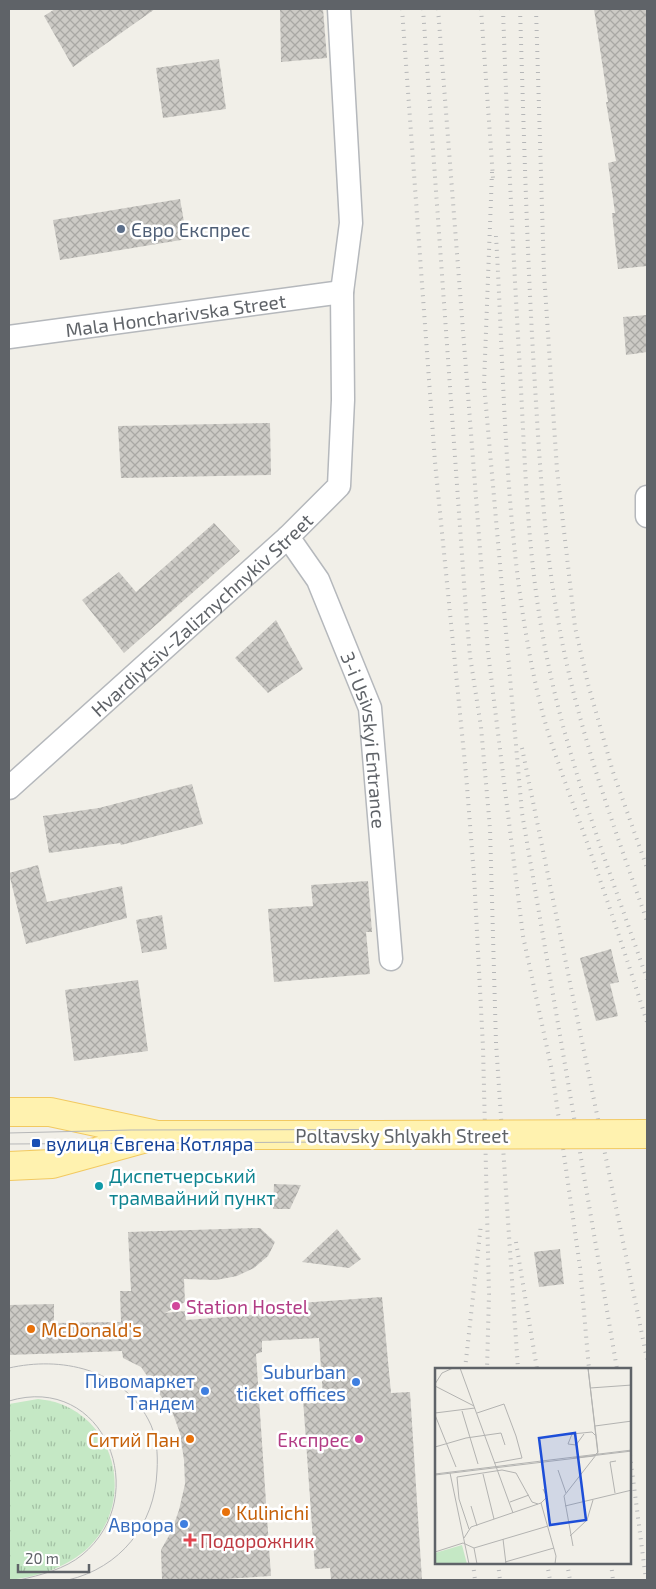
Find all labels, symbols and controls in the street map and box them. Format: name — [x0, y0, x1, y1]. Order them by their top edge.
place label: Євро Експрес — [131, 218, 250, 241]
marker: Євро Експрес — [115, 223, 127, 235]
street label: Mala Honcharivska Street — [64, 288, 287, 341]
street label: Hvardiytsiv-Zaliznychnykiv Street — [86, 508, 317, 721]
street label: 3-i Usivskyi Entrance — [337, 648, 392, 829]
street label: Poltavsky Shlyakh Street — [295, 1124, 509, 1147]
place label: вулиця Євгена Котляра — [46, 1132, 254, 1156]
marker: вулиця Євгена Котляра — [30, 1137, 42, 1149]
place label: Диспетчерський трамвайний пункт — [109, 1164, 275, 1210]
marker: Диспетчерський трамвайний пункт — [93, 1180, 105, 1192]
place label: Station Hostel — [186, 1295, 309, 1318]
marker: Station Hostel — [170, 1300, 182, 1312]
place label: McDonald's — [41, 1318, 142, 1341]
marker: McDonald's — [25, 1323, 37, 1335]
place label: Suburban ticket offices — [236, 1360, 346, 1405]
inset map — [435, 1368, 631, 1564]
place label: Пивомаркет Тандем — [85, 1369, 195, 1414]
marker: Suburban ticket offices — [350, 1376, 362, 1388]
marker: Пивомаркет Тандем — [199, 1385, 211, 1397]
place label: Ситий Пан — [88, 1428, 180, 1451]
place label: Експрес — [277, 1428, 349, 1451]
marker: Ситий Пан — [184, 1433, 196, 1445]
marker: Експрес — [353, 1433, 365, 1445]
place label: Kulinichi — [236, 1501, 309, 1524]
marker: Kulinichi — [220, 1506, 232, 1518]
place label: Аврора — [108, 1513, 174, 1536]
marker: Аврора — [178, 1518, 190, 1530]
place label: Подорожник — [200, 1529, 315, 1552]
marker: Подорожник — [184, 1534, 196, 1546]
scale bar — [18, 1542, 89, 1574]
text: 20 m — [25, 1549, 59, 1567]

